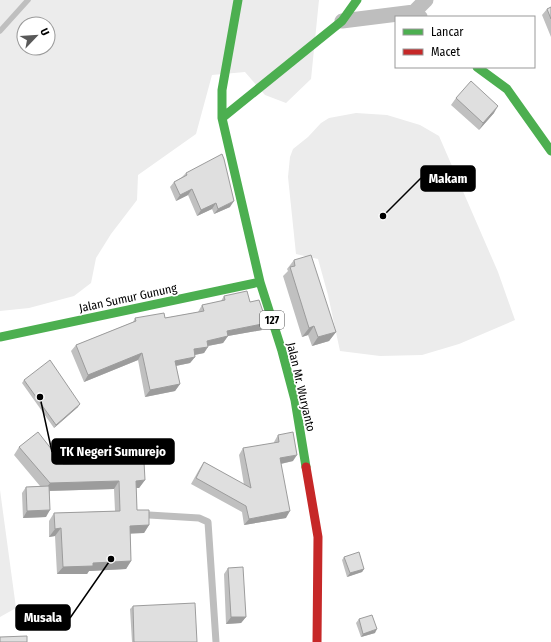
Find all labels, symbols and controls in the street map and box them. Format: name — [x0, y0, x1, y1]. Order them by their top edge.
north arrow — [16, 16, 56, 56]
legend — [395, 16, 535, 68]
text: Lancar — [431, 25, 464, 39]
text: U — [37, 26, 52, 38]
text: Macet — [431, 45, 460, 59]
callout: Makam — [421, 166, 475, 191]
text: Makam — [429, 171, 467, 186]
street label: Jalan Sumur Gunung — [78, 281, 179, 315]
road number: 127 — [260, 311, 284, 329]
street label: Jalan Mr. Wuryanto — [284, 341, 318, 433]
callout: TK Negeri Sumurejo — [52, 439, 174, 464]
text: TK Negeri Sumurejo — [60, 444, 166, 459]
callout: Musala — [16, 605, 70, 630]
text: Musala — [24, 610, 63, 625]

